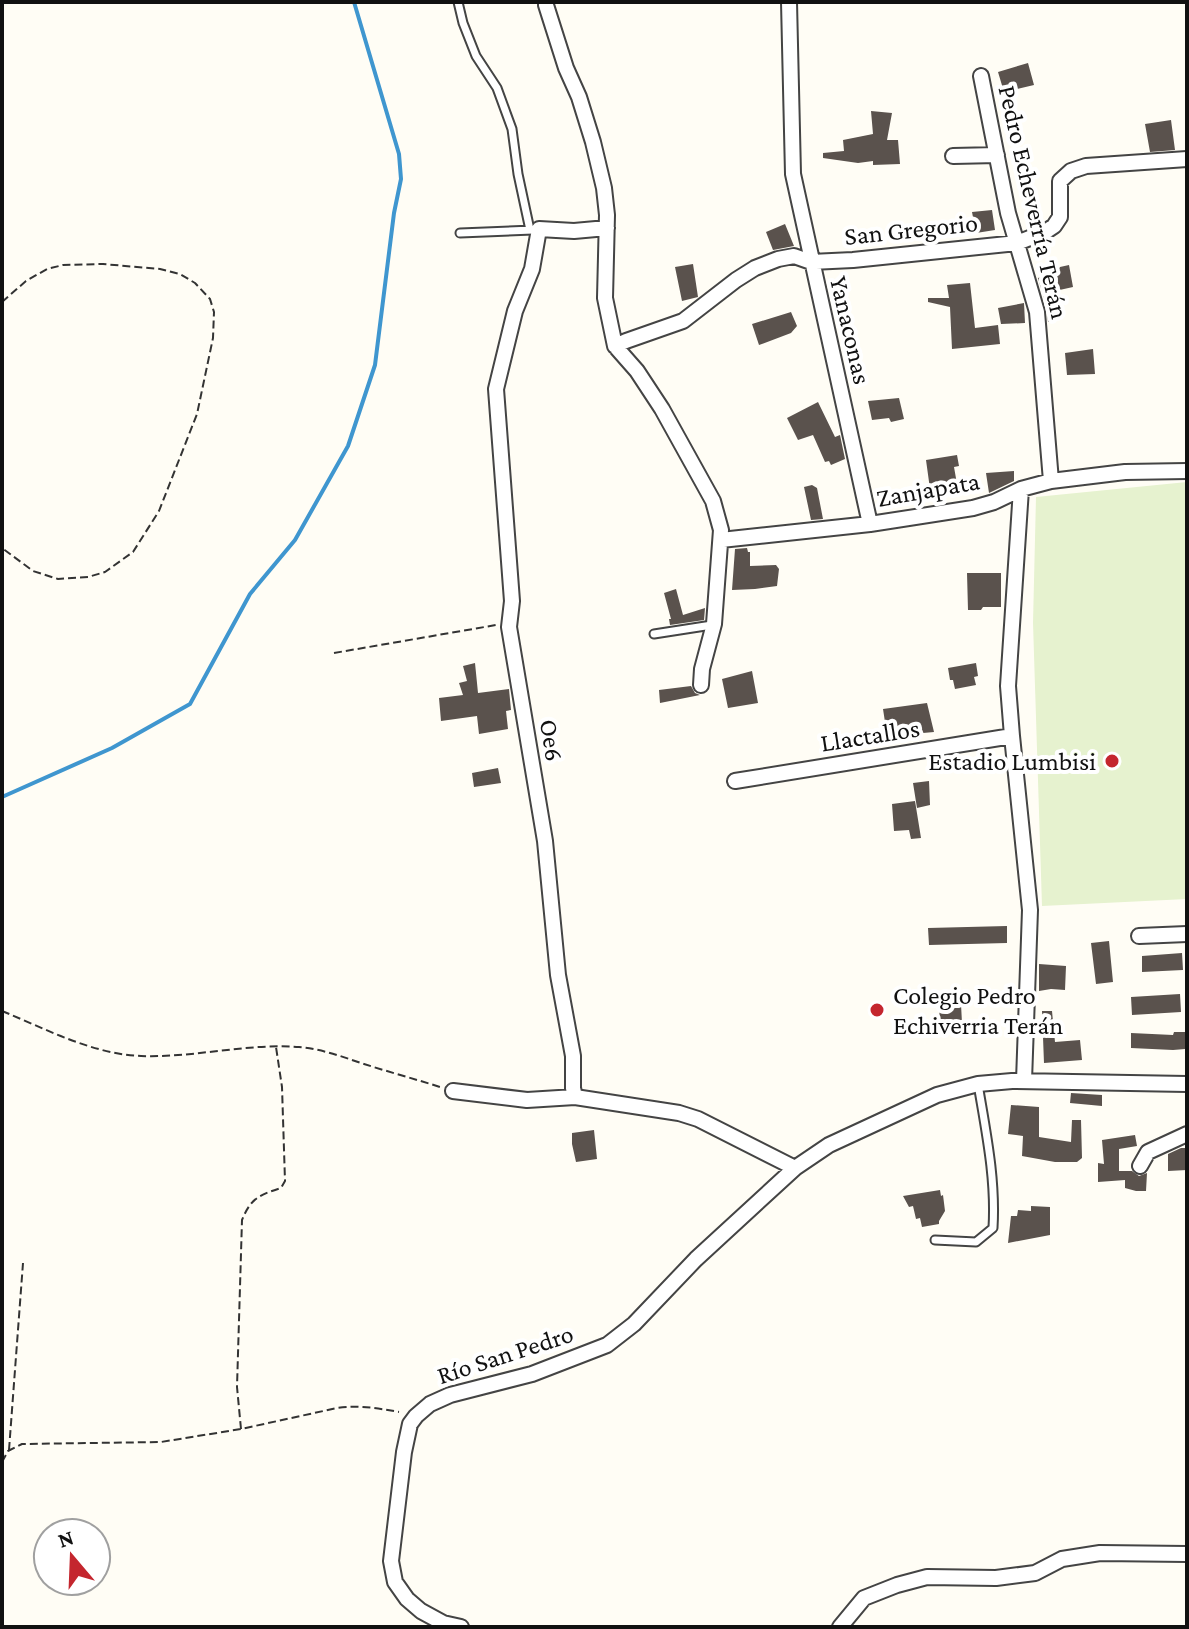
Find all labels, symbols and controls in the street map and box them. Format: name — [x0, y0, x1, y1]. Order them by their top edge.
street label: Pedro Echeverría Terán — [993, 82, 1075, 322]
street label: San Gregorio — [843, 208, 979, 251]
street label: Yanaconas — [824, 273, 877, 387]
street label: Zanjapata — [874, 466, 982, 513]
street label: Llactallos — [818, 713, 922, 758]
street label: Oe6 — [534, 717, 569, 763]
place label: Estadio Lumbisi — [928, 747, 1096, 776]
marker: Estadio Lumbisi — [1103, 752, 1121, 770]
place label: Colegio Pedro Echiverria Terán — [893, 981, 1063, 1040]
marker: Colegio Pedro Echiverria Terán — [868, 1001, 886, 1019]
street label: Río San Pedro — [434, 1319, 577, 1390]
north arrow — [32, 1517, 112, 1597]
text: N — [54, 1524, 77, 1553]

